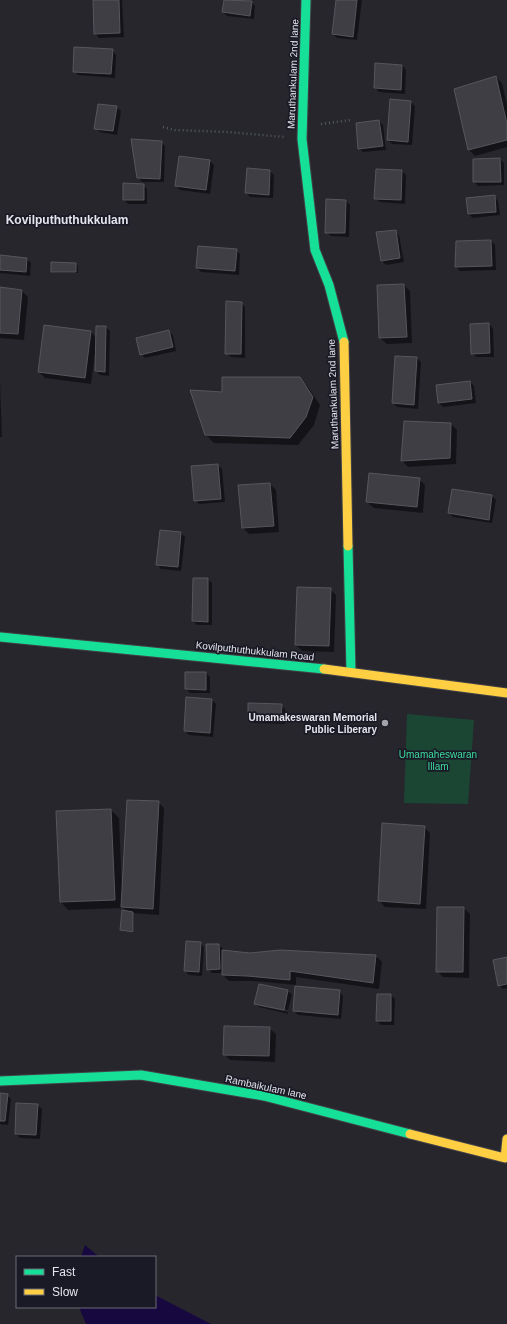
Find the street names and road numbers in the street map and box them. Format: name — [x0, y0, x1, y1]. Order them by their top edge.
street label: Maruthankulam 2nd lane — [286, 18, 300, 129]
street label: Maruthankulam 2nd lane — [326, 338, 340, 449]
street label: Kovilputhuthukkulam Road — [195, 639, 315, 663]
street label: Rambaikulam lane — [224, 1073, 308, 1101]

